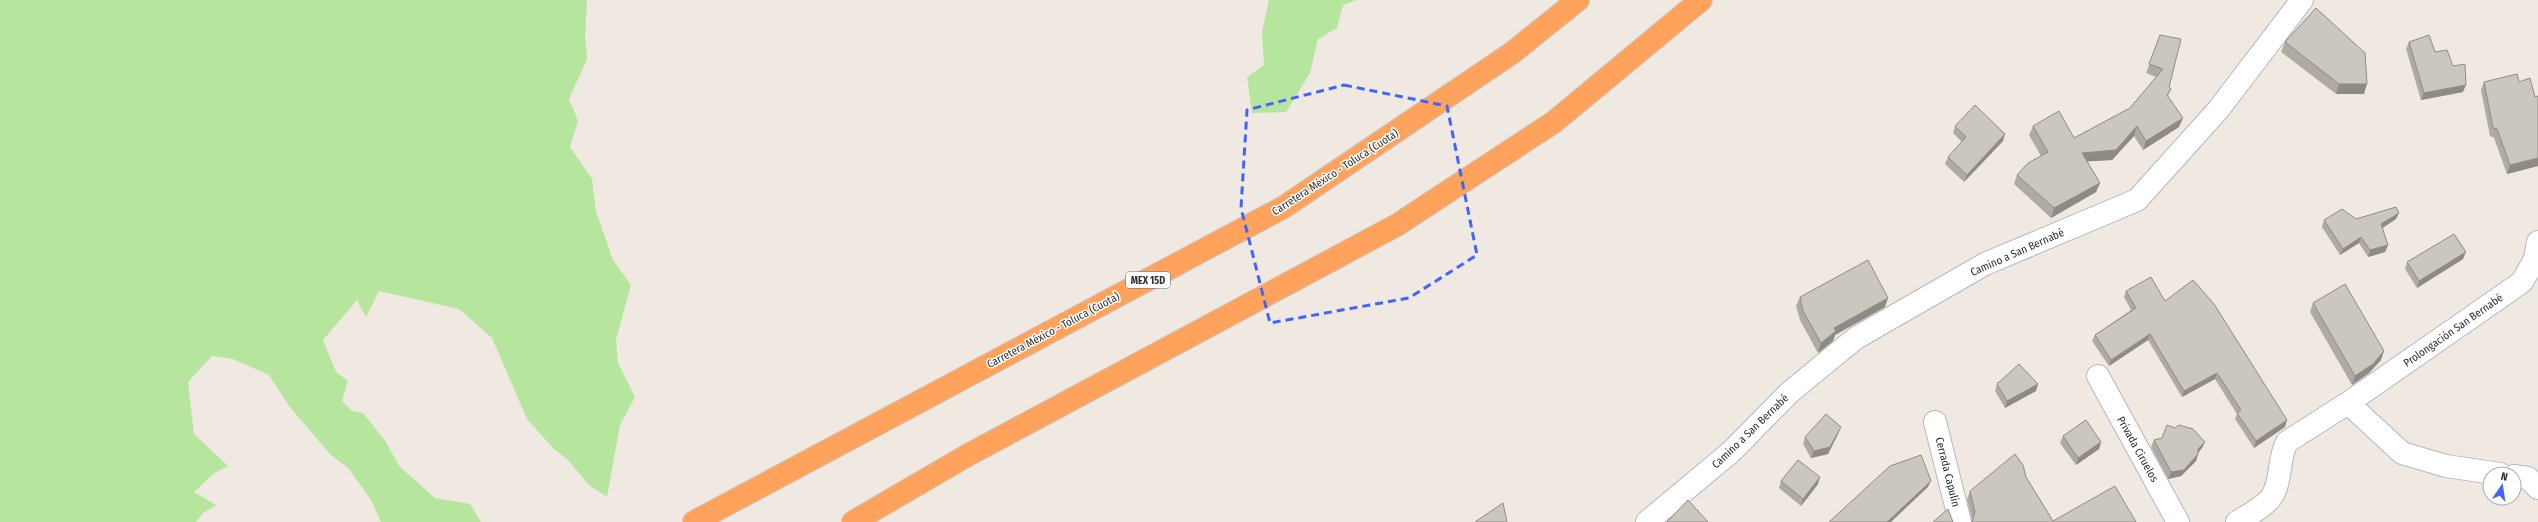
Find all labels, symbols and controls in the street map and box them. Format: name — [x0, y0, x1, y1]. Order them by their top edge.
street label: Carretera México - Toluca (Cuota) — [1270, 127, 1401, 218]
street label: Camino a San Bernabé — [1968, 226, 2066, 279]
road number: MEX 15D — [1126, 272, 1170, 288]
street label: Carretera México - Toluca (Cuota) — [985, 290, 1122, 371]
street label: Prolongación San Bernabé — [2401, 291, 2505, 370]
street label: Camino a San Bernabé — [1709, 392, 1791, 471]
street label: Privada Ciruelos — [2114, 414, 2161, 485]
street label: Cerrada Capulin — [1933, 436, 1962, 508]
north arrow — [2482, 466, 2522, 506]
text: N — [2499, 470, 2509, 484]

